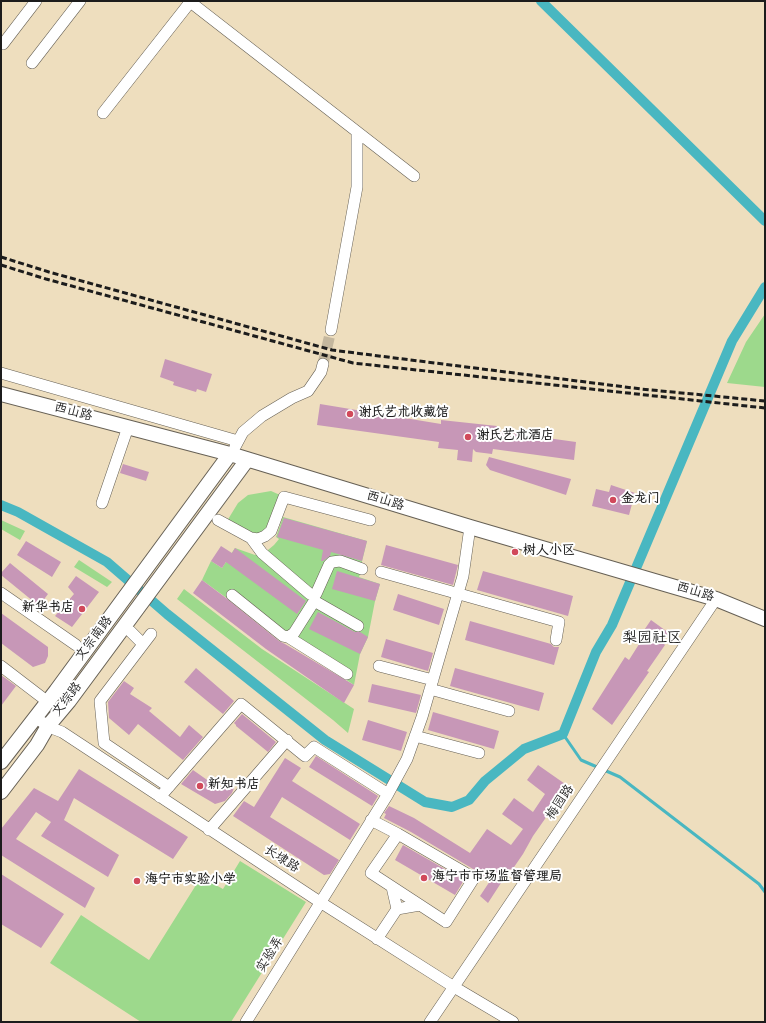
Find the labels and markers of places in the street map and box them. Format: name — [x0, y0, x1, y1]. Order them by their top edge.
place label: 谢氏艺术收藏馆 — [358, 406, 449, 422]
marker: 谢氏艺术收藏馆 — [345, 409, 355, 419]
place label: 谢氏艺术酒店 — [476, 429, 554, 445]
marker: 谢氏艺术酒店 — [463, 432, 473, 442]
place label: 金龙门 — [621, 492, 660, 508]
marker: 金龙门 — [608, 495, 618, 505]
place label: 树人小区 — [523, 544, 575, 560]
marker: 树人小区 — [510, 547, 520, 557]
place label: 新华书店 — [22, 601, 74, 617]
marker: 新华书店 — [77, 604, 87, 614]
place label: 新知书店 — [208, 778, 260, 794]
marker: 新知书店 — [195, 781, 205, 791]
place label: 海宁市市场监督管理局 — [432, 870, 562, 886]
place label: 海宁市实验小学 — [145, 873, 236, 889]
marker: 海宁市市场监督管理局 — [419, 873, 429, 883]
marker: 海宁市实验小学 — [132, 876, 142, 886]

